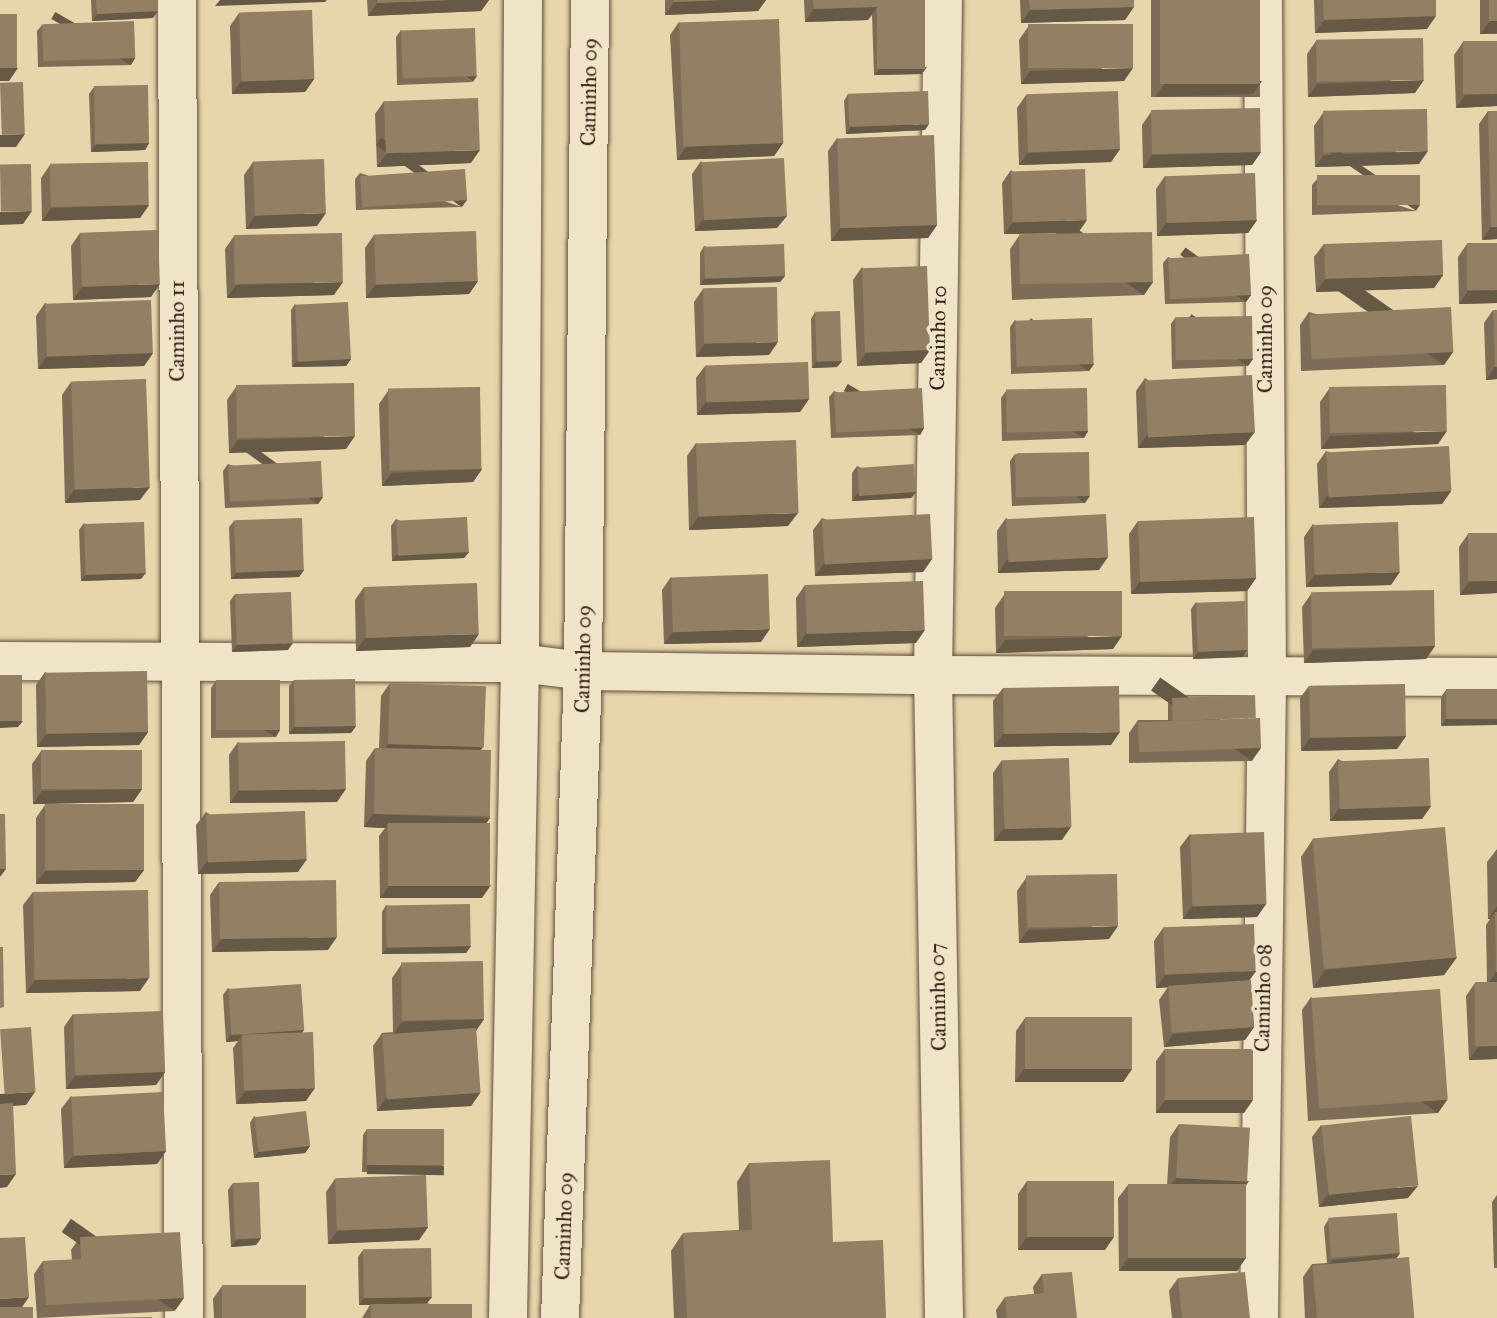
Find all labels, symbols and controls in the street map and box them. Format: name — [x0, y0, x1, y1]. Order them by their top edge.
street label: Caminho 09 — [575, 38, 603, 146]
street label: Caminho 11 — [164, 280, 190, 382]
street label: Caminho 10 — [924, 285, 952, 391]
street label: Caminho 09 — [1252, 285, 1278, 393]
street label: Caminho 09 — [569, 605, 597, 713]
street label: Caminho 07 — [924, 943, 952, 1051]
street label: Caminho 08 — [1249, 944, 1277, 1052]
street label: Caminho 09 — [550, 1171, 578, 1281]

